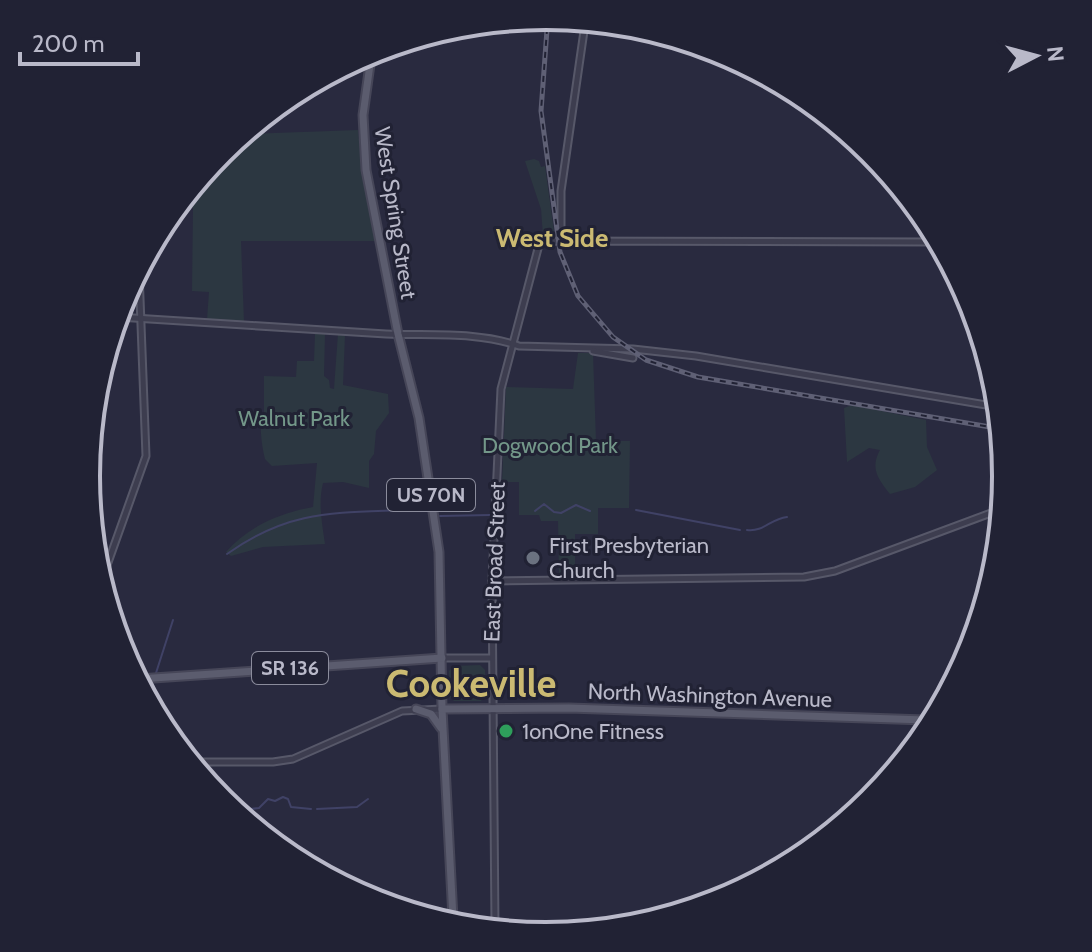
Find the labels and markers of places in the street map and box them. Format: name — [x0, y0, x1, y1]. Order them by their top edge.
place label: First Presbyterian Church — [549, 532, 709, 584]
marker: First Presbyterian Church — [524, 549, 542, 567]
place label: 1onOne Fitness — [522, 718, 664, 745]
marker: 1onOne Fitness — [497, 722, 515, 740]

